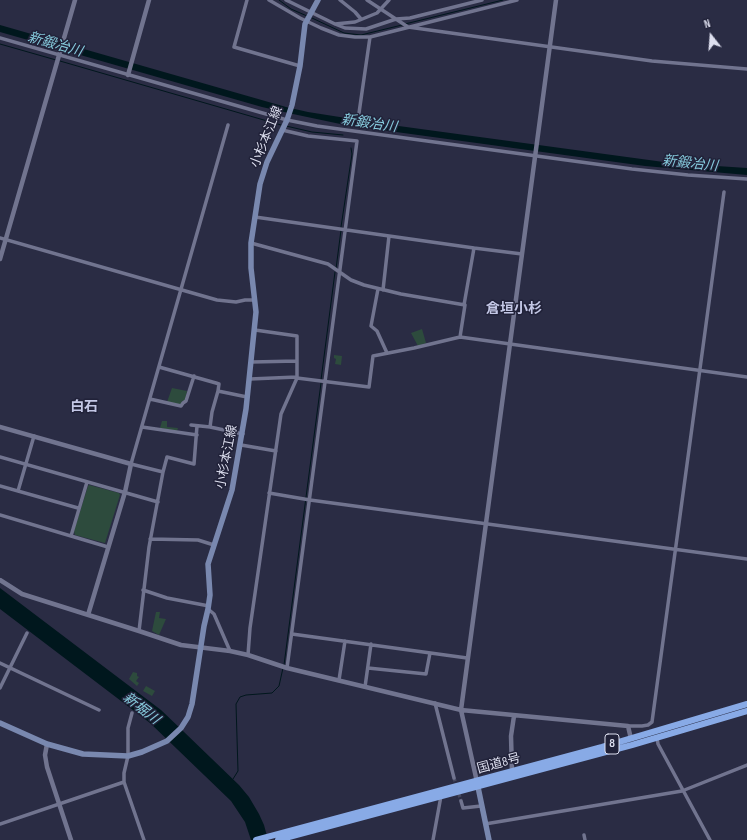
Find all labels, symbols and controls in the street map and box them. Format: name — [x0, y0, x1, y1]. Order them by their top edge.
north arrow — [691, 16, 731, 56]
text: N — [703, 17, 712, 31]
water label: 新鍛冶川 — [26, 29, 84, 61]
street label: 小杉本江線 — [248, 104, 286, 170]
water label: 新鍛冶川 — [340, 112, 398, 136]
water label: 新鍛冶川 — [661, 153, 719, 175]
district label: 倉垣小杉 — [486, 301, 542, 317]
district label: 白石 — [70, 399, 98, 415]
street label: 小杉本江線 — [213, 424, 241, 490]
water label: 新堀川 — [119, 689, 163, 729]
road number: 8 — [605, 734, 619, 754]
street label: 国道8号 — [475, 751, 523, 777]

